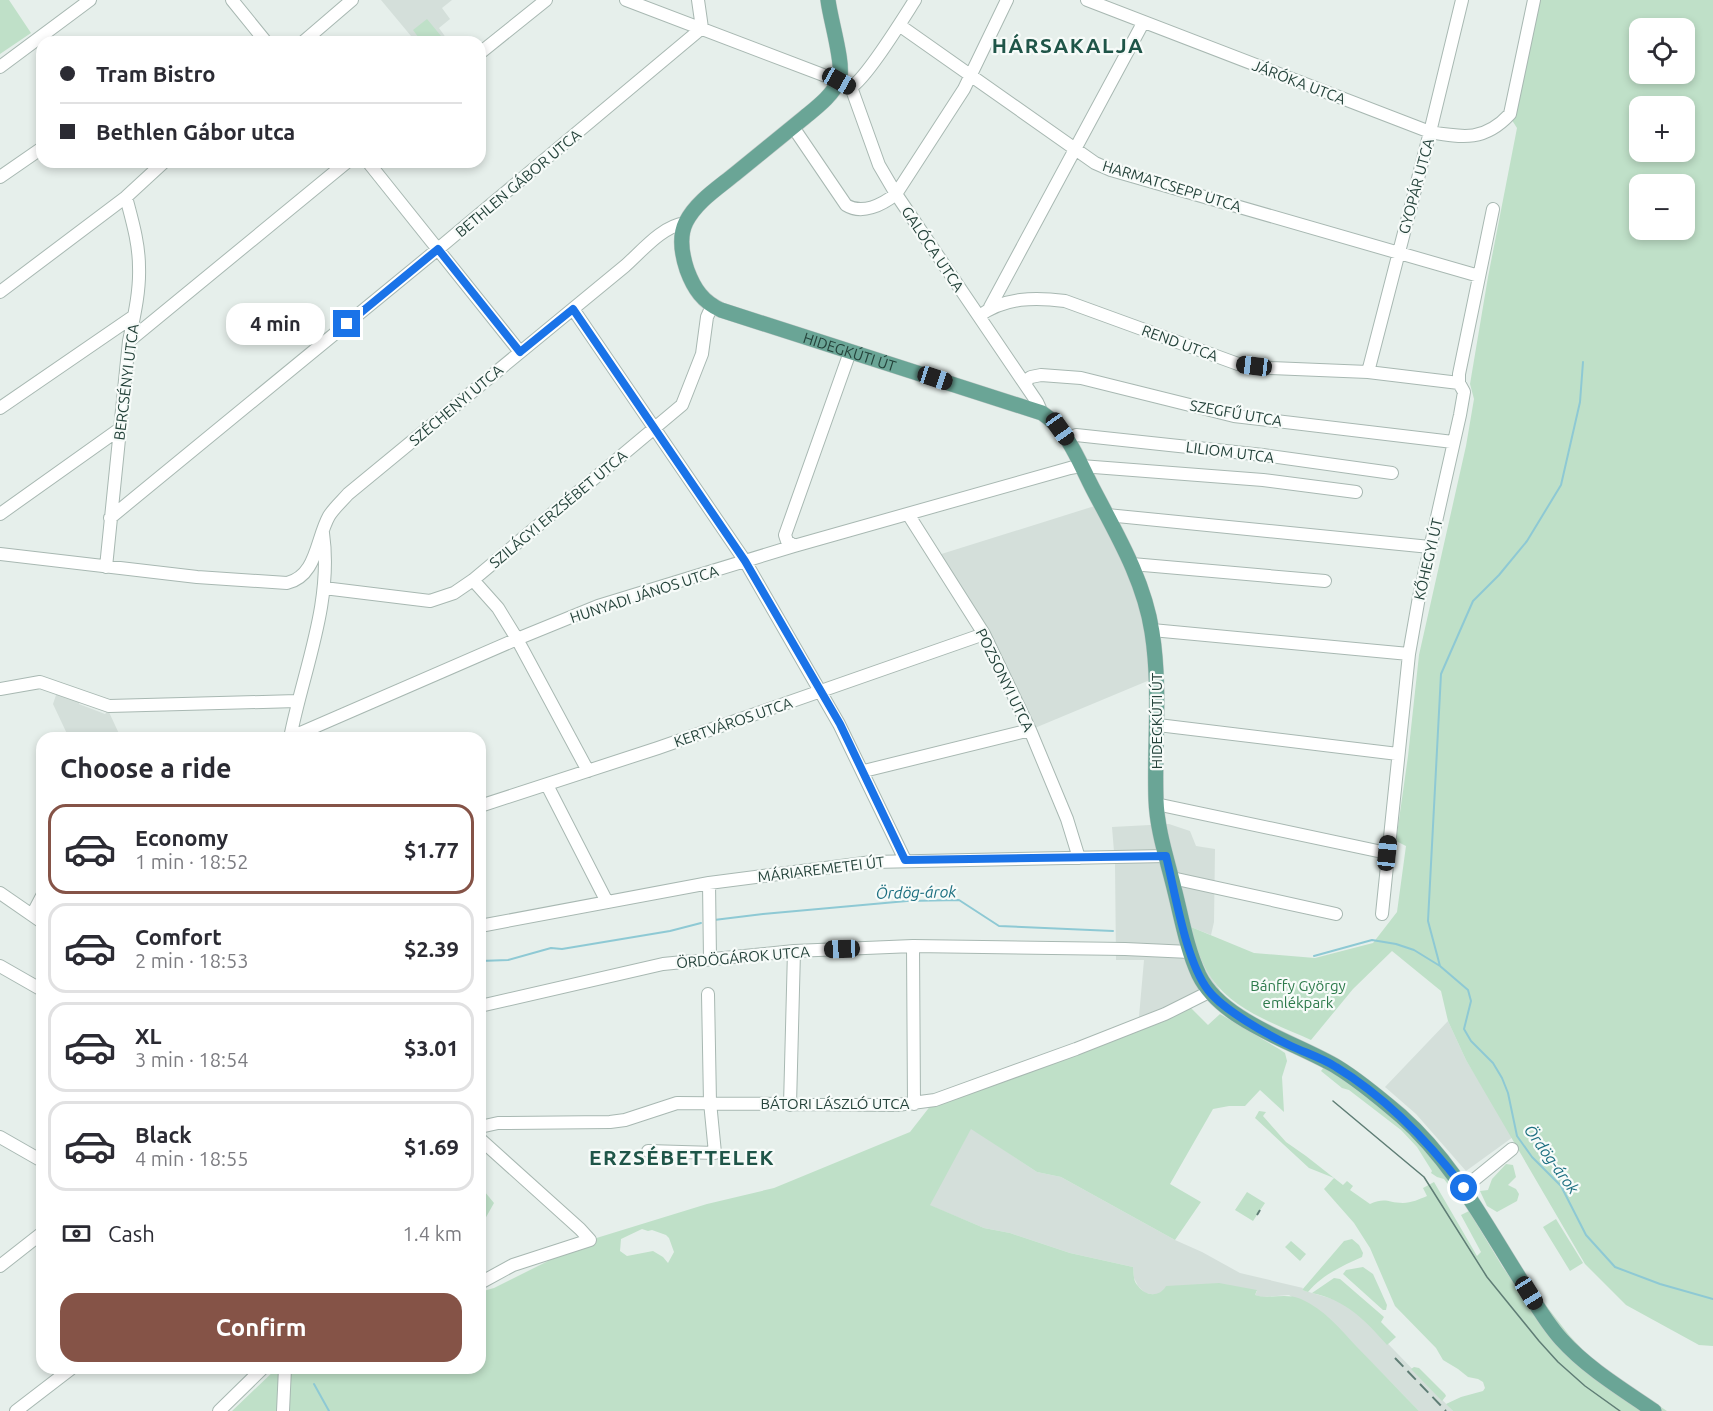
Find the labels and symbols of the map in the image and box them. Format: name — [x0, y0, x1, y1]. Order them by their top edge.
district label: HÁRSAKALJA — [992, 33, 1144, 57]
street label: JÁRÓKA UTCA — [1250, 56, 1348, 108]
car — [819, 64, 859, 98]
street label: BETHLEN GÁBOR UTCA — [452, 125, 584, 240]
street label: GYOPÁR UTCA — [1395, 136, 1437, 236]
street label: HARMATCSEPP UTCA — [1101, 157, 1244, 215]
street label: GALÓCA UTCA — [898, 203, 968, 295]
callout: 4 min — [227, 303, 326, 345]
route end — [333, 310, 360, 337]
street label: REND UTCA — [1139, 321, 1221, 365]
street label: BERCSÉNYI UTCA — [110, 323, 142, 441]
street label: HIDEGKÚTI ÚT — [801, 328, 899, 374]
car — [1235, 355, 1273, 377]
street label: SZÉCHENYI UTCA — [406, 361, 506, 449]
car — [915, 364, 955, 392]
street label: SZEGFŰ UTCA — [1188, 396, 1284, 430]
car — [1042, 409, 1078, 449]
street label: LILIOM UTCA — [1185, 438, 1275, 466]
street label: SZILÁGYI ERZSÉBET UTCA — [486, 446, 630, 571]
street label: KŐHEGYI ÚT — [1410, 516, 1446, 602]
street label: HUNYADI JÁNOS UTCA — [568, 562, 721, 626]
street label: POZSONYI UTCA — [973, 626, 1037, 735]
street label: HIDEGKÚTI ÚT — [1148, 672, 1165, 769]
street label: KERTVÁROS UTCA — [672, 694, 795, 750]
car — [1376, 834, 1398, 872]
street label: MÁRIAREMETEI ÚT — [757, 853, 886, 885]
water label: Ördög-árok — [875, 882, 957, 902]
car — [824, 939, 860, 959]
street label: ÖRDÖGÁROK UTCA — [675, 943, 811, 971]
park label: Bánffy György emlékpark — [1250, 977, 1346, 1011]
street label: BÁTORI LÁSZLÓ UTCA — [760, 1095, 910, 1112]
water label: Ördög-árok — [1521, 1121, 1584, 1198]
district label: ERZSÉBETTELEK — [589, 1145, 775, 1169]
route start — [1450, 1174, 1477, 1201]
car — [1512, 1273, 1546, 1313]

